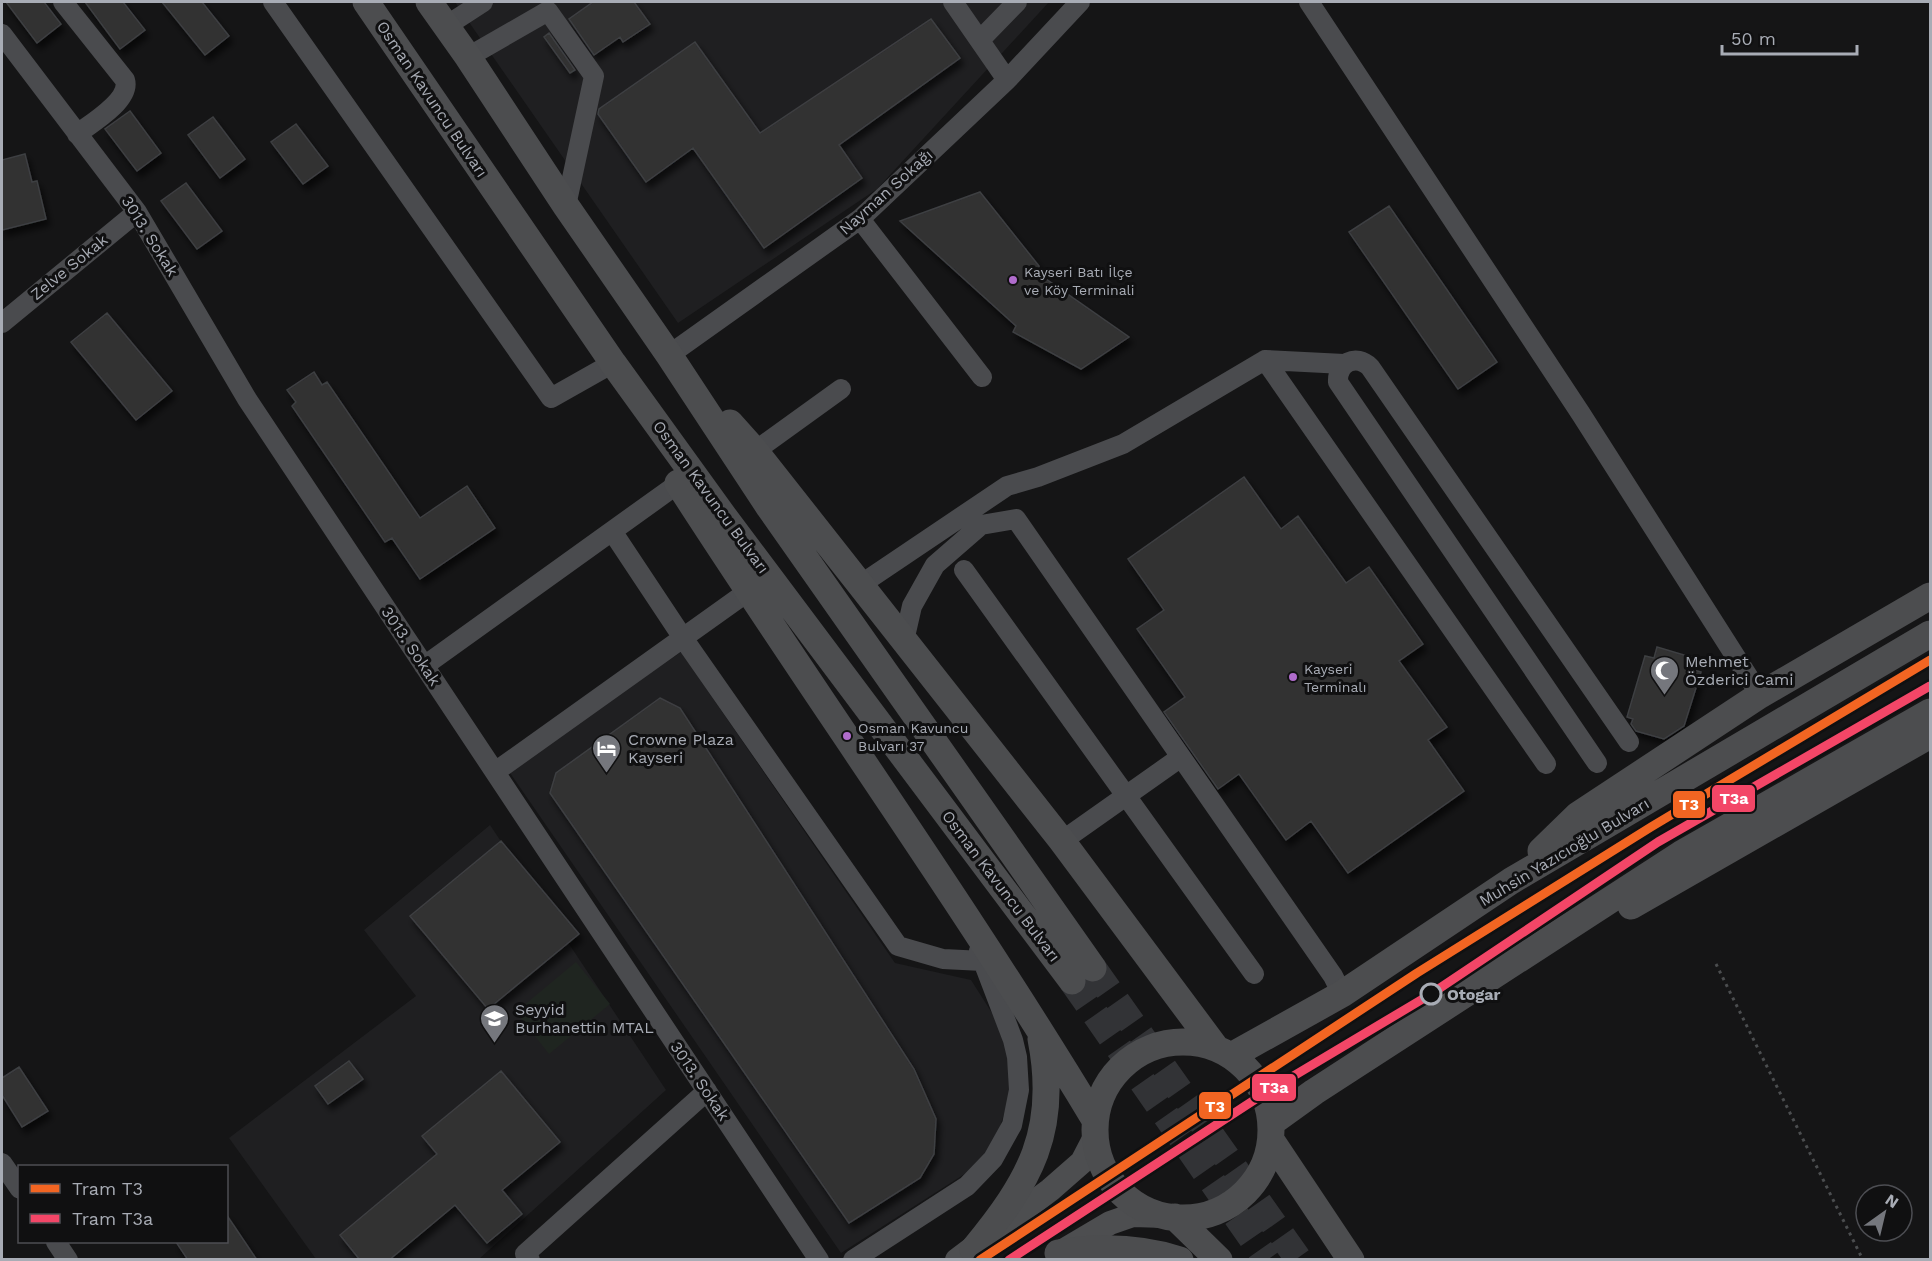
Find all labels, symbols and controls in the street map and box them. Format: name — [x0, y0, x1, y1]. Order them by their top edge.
street label: Osman Kavuncu Bulvarı — [373, 17, 491, 181]
scale bar — [1722, 18, 1857, 56]
text: 50 m — [1731, 28, 1776, 49]
street label: Nayman Sokağı — [836, 145, 936, 239]
street label: 3013. Sokak — [118, 192, 182, 280]
street label: Zelve Sokak — [27, 230, 111, 304]
place label: Kayseri Batı İlçe ve Köy Terminali — [1024, 264, 1135, 298]
marker: Kayseri Batı İlçe ve Köy Terminali — [1007, 274, 1019, 286]
street label: Osman Kavuncu Bulvarı — [649, 417, 773, 577]
street label: 3013. Sokak — [378, 603, 444, 689]
place label: Mehmet Özderici Cami — [1685, 652, 1794, 689]
mosque icon: Mehmet Özderici Cami — [1648, 654, 1680, 696]
place label: Kayseri Terminalı — [1304, 661, 1366, 695]
marker: Kayseri Terminalı — [1287, 671, 1299, 683]
place label: Osman Kavuncu Bulvarı 37 — [858, 720, 968, 754]
place label: Crowne Plaza Kayseri — [628, 730, 734, 767]
marker: Osman Kavuncu Bulvarı 37 — [841, 730, 853, 742]
hotel icon: Crowne Plaza Kayseri — [591, 732, 623, 774]
line badge: T3a — [1711, 784, 1756, 813]
text: T3a — [1719, 789, 1749, 808]
line badge: T3 — [1672, 790, 1706, 819]
street label: Muhsin Yazıcıoğlu Bulvarı — [1476, 794, 1652, 910]
text: T3 — [1679, 795, 1699, 814]
street label: Osman Kavuncu Bulvarı — [938, 807, 1064, 965]
marker: Otogar — [1420, 983, 1442, 1005]
place label: Otogar — [1447, 985, 1500, 1004]
place label: Seyyid Burhanettin MTAL — [515, 1000, 654, 1037]
school or university icon: Seyyid Burhanettin MTAL — [478, 1002, 510, 1044]
street label: 3013. Sokak — [667, 1038, 733, 1124]
line badge: T3a — [1251, 1073, 1297, 1102]
text: T3a — [1259, 1078, 1289, 1097]
line badge: T3 — [1198, 1091, 1232, 1120]
text: T3 — [1205, 1097, 1225, 1116]
legend — [18, 1165, 228, 1243]
text: Tram T3 — [72, 1178, 143, 1199]
north arrow — [1854, 1183, 1914, 1243]
text: N — [1882, 1190, 1902, 1212]
text: Tram T3a — [72, 1208, 153, 1229]

